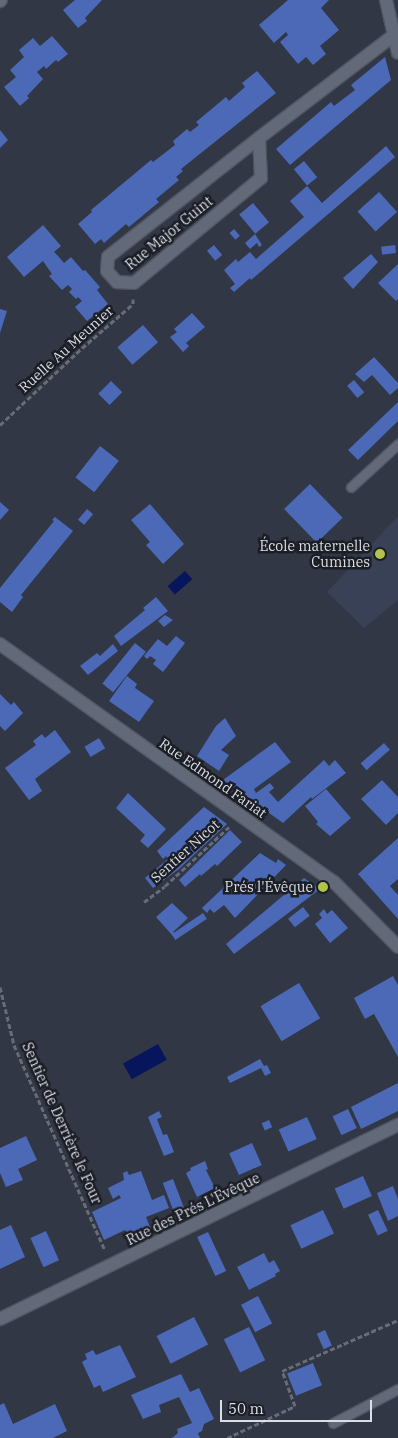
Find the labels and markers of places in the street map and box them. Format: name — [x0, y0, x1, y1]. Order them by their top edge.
place label: École maternelle Cumines — [259, 538, 370, 570]
marker: École maternelle Cumines — [374, 548, 386, 560]
place label: Prés l'Évêque — [225, 879, 313, 895]
marker: Prés l'Évêque — [317, 881, 329, 893]

